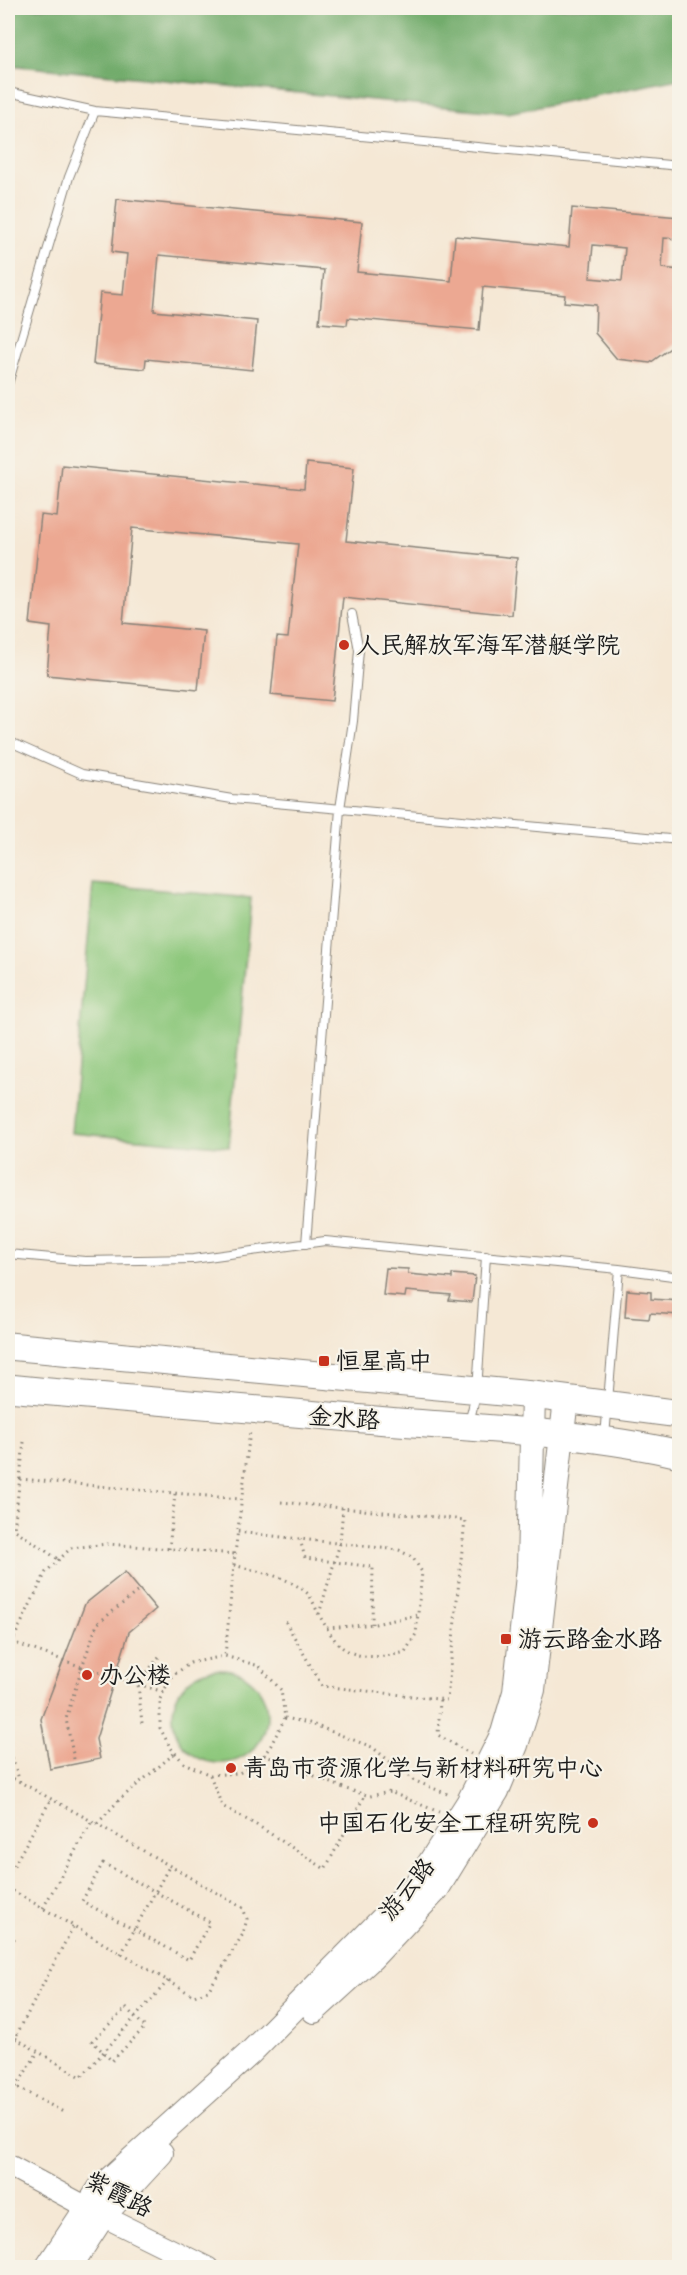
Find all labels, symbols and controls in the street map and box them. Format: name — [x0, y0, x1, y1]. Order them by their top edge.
place label: 人民解放军海军潜艇学院 — [356, 630, 620, 665]
marker: 人民解放军海军潜艇学院 — [337, 638, 351, 652]
place label: 恒星高中 — [336, 1346, 432, 1381]
marker: 恒星高中 — [317, 1354, 331, 1368]
street label: 金水路 — [307, 1401, 381, 1440]
place label: 游云路金水路 — [518, 1624, 662, 1659]
marker: 游云路金水路 — [499, 1632, 513, 1646]
place label: 办公楼 — [99, 1660, 171, 1695]
marker: 办公楼 — [80, 1668, 94, 1682]
place label: 青岛市资源化学与新材料研究中心 — [243, 1753, 603, 1788]
marker: 青岛市资源化学与新材料研究中心 — [224, 1761, 238, 1775]
place label: 中国石化安全工程研究院 — [317, 1808, 581, 1843]
marker: 中国石化安全工程研究院 — [586, 1816, 600, 1830]
street label: 游云路 — [373, 1852, 445, 1930]
street label: 紫霞路 — [78, 2164, 158, 2228]

